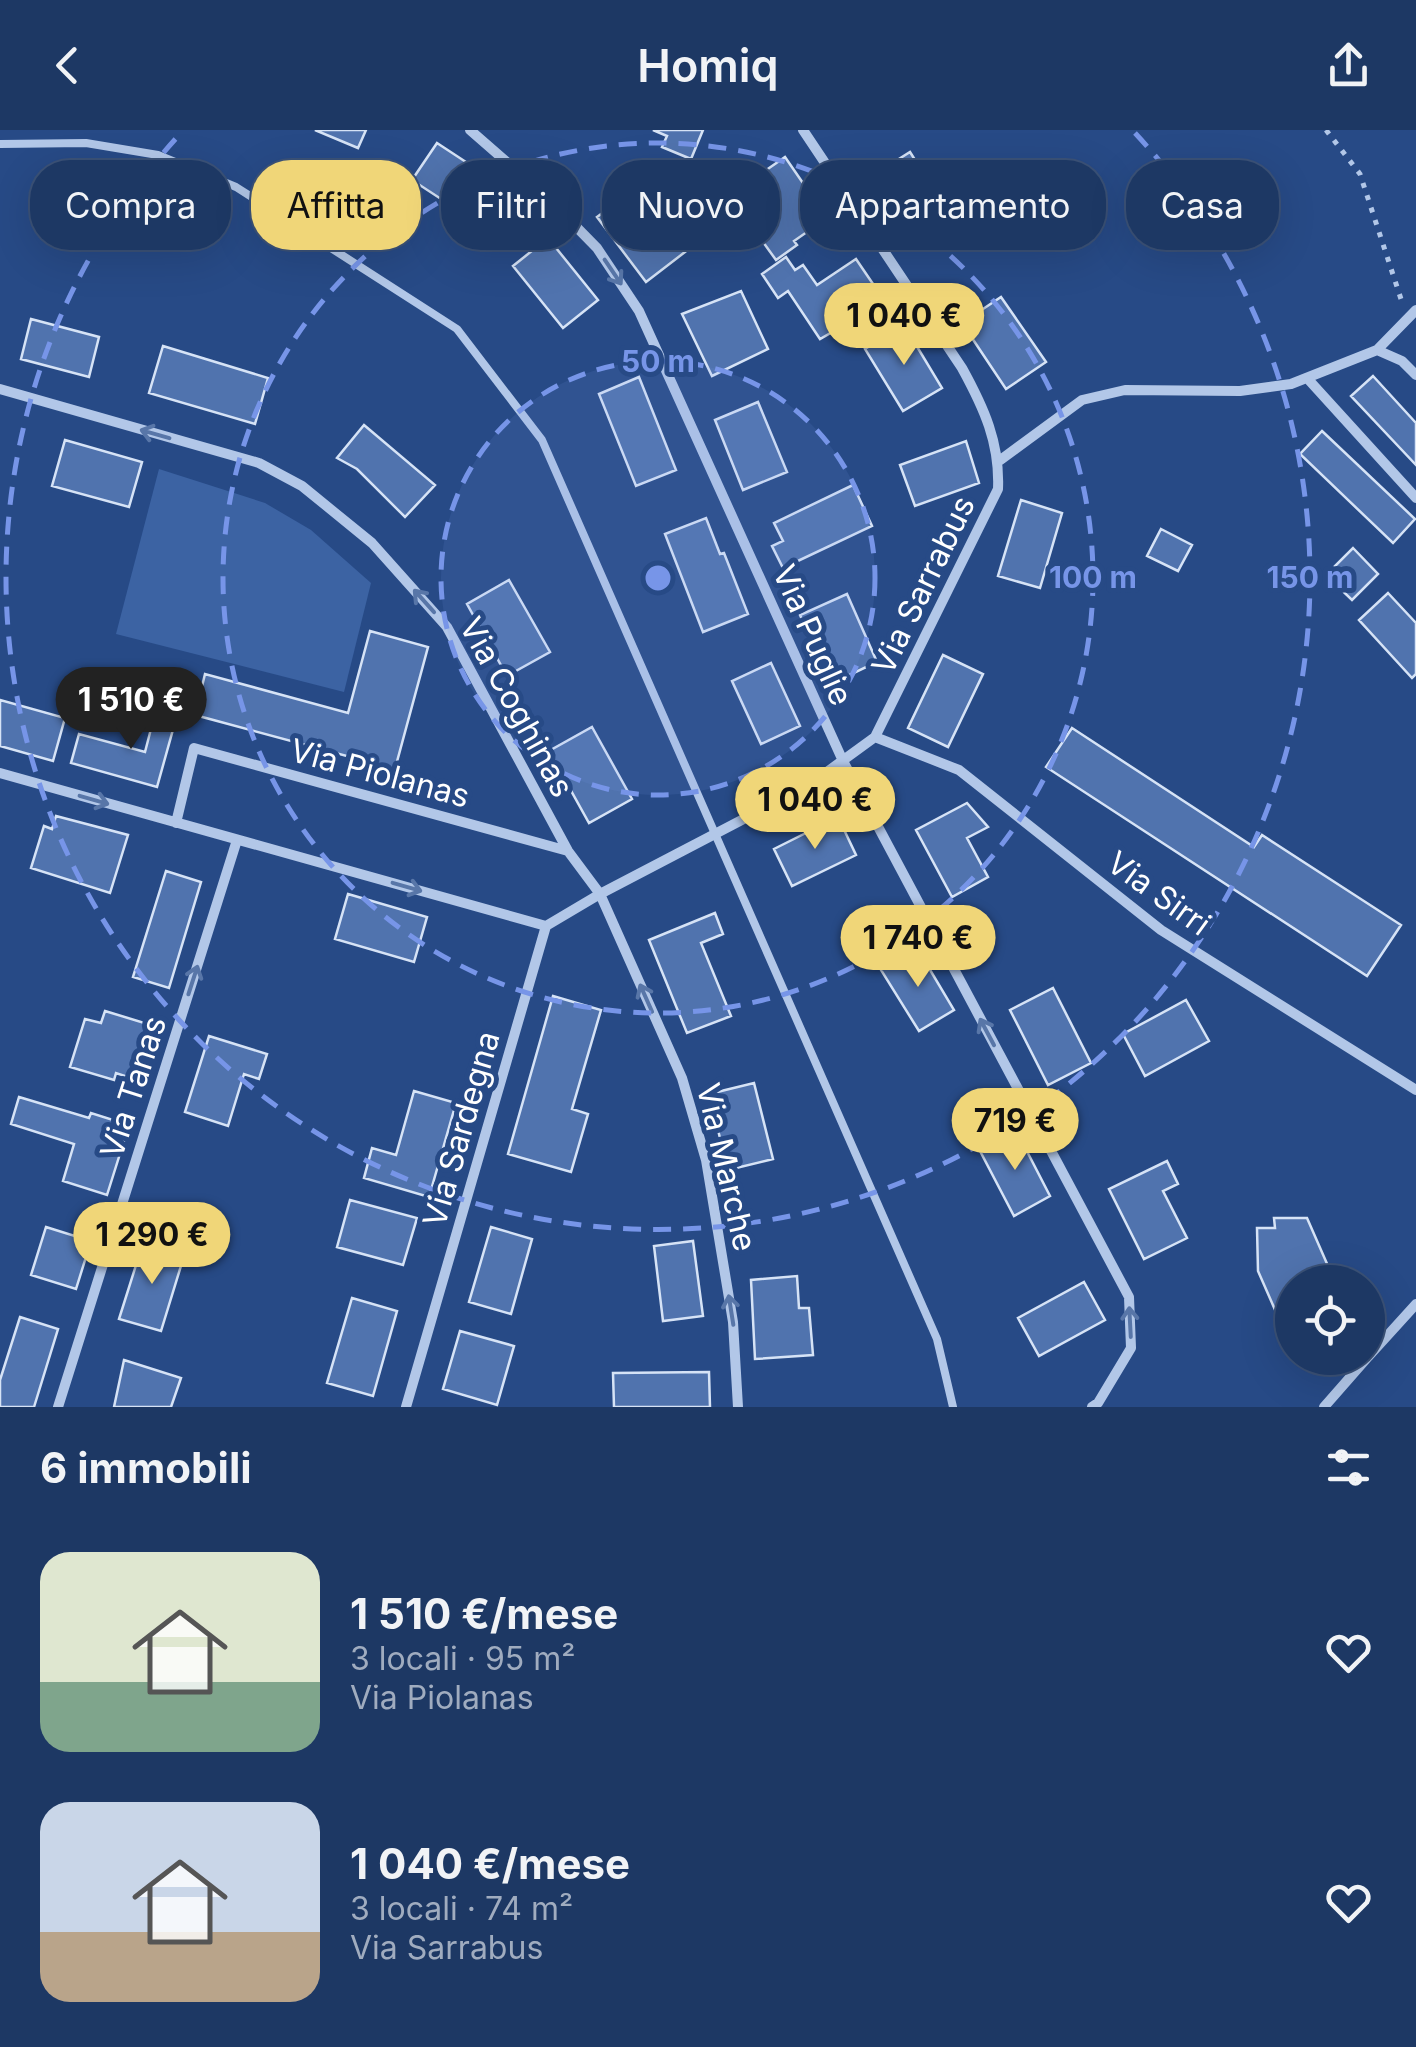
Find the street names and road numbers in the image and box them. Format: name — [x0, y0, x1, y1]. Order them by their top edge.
street label: Via Sarrabus — [863, 490, 983, 680]
street label: Via Puglie — [765, 559, 861, 711]
street label: Via Coghinas — [452, 610, 582, 804]
street label: Via Piolanas — [286, 730, 474, 816]
street label: Via Sirri — [1100, 843, 1218, 943]
street label: Via Tanas — [92, 1011, 174, 1163]
street label: Via Sardegna — [414, 1027, 508, 1231]
street label: Via Marche — [689, 1079, 765, 1255]

